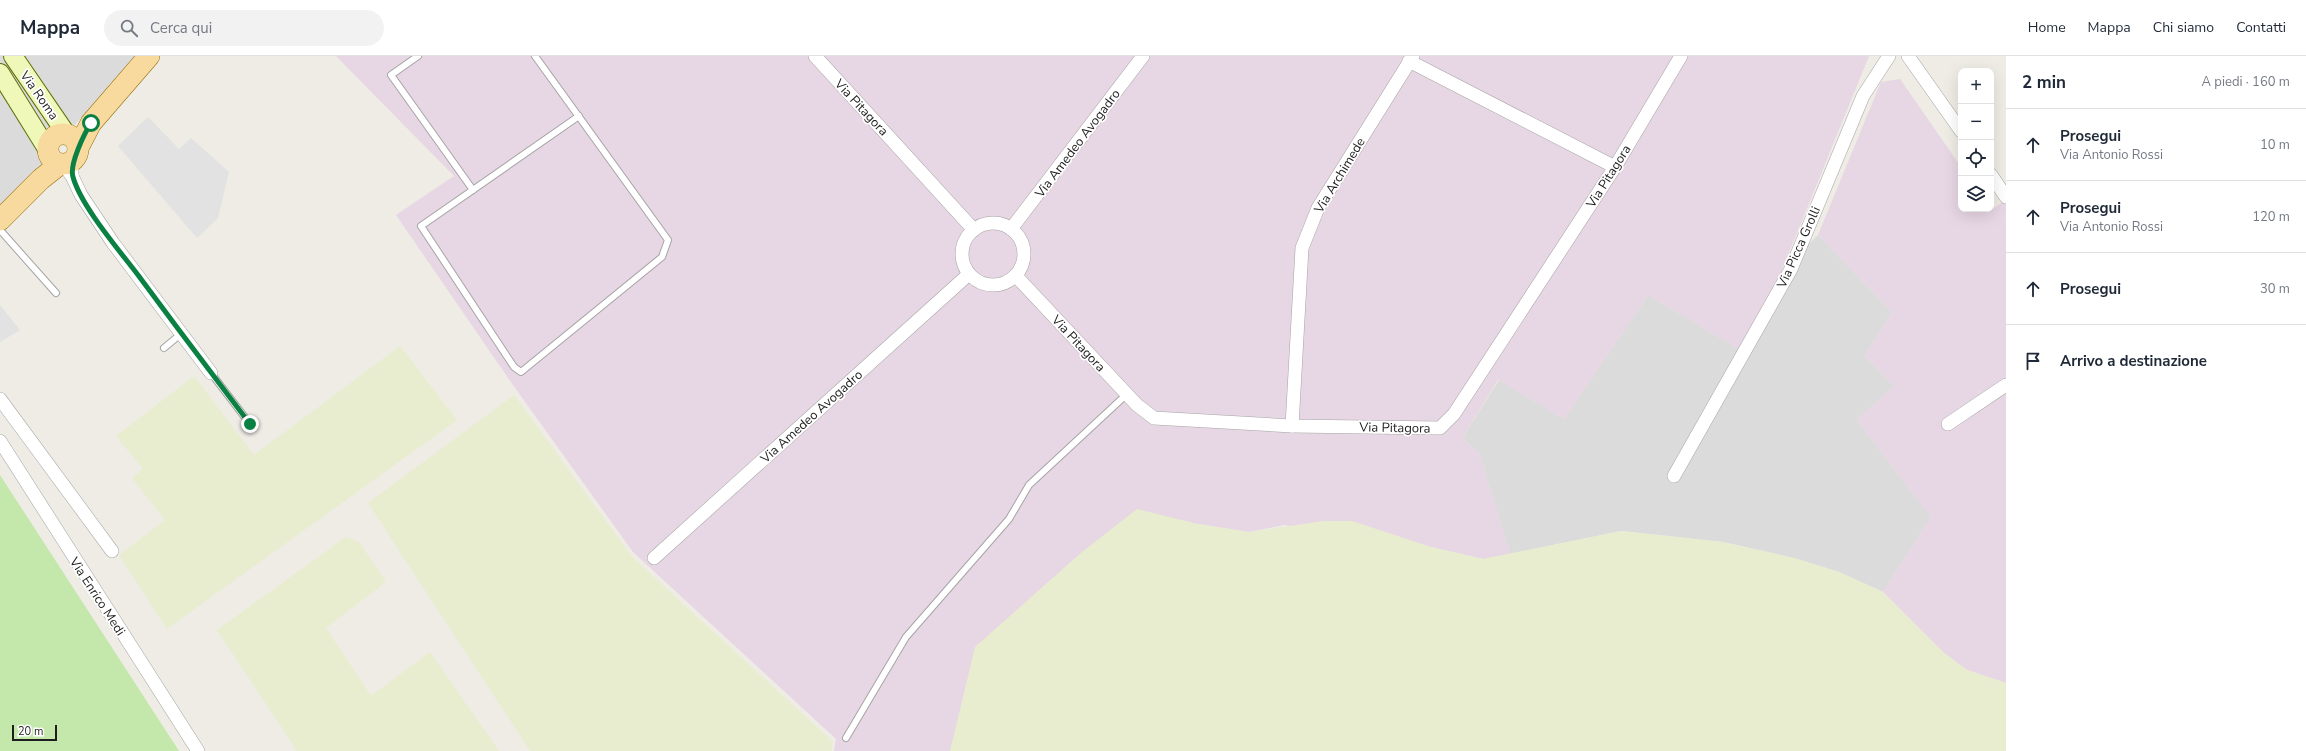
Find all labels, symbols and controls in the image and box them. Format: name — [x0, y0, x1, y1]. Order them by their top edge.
search box — [104, 10, 384, 46]
text: Mappa — [20, 15, 80, 41]
icon: search — [118, 17, 140, 39]
text: Cerca qui — [150, 18, 212, 38]
text: Home — [2028, 18, 2066, 37]
text: Mappa — [2088, 18, 2131, 37]
text: Chi siamo — [2153, 18, 2214, 37]
text: Contatti — [2236, 18, 2286, 37]
street label: Via Roma — [15, 67, 63, 124]
map controls — [1958, 68, 1994, 212]
button: + — [1958, 68, 1994, 104]
text: 2 min — [2022, 71, 2066, 94]
text: A piedi · 160 m — [2202, 73, 2290, 91]
street label: Via Pitagora — [830, 75, 892, 140]
street label: Via Amedeo Avogadro — [1030, 86, 1125, 202]
button: − — [1958, 104, 1994, 140]
route start — [82, 114, 100, 132]
text: Prosegui — [2060, 126, 2121, 146]
street label: Via Archimede — [1310, 134, 1370, 218]
icon: ahead — [2022, 134, 2044, 156]
text: 10 m — [2260, 136, 2290, 154]
button: locate — [1958, 140, 1994, 176]
street label: Via Pitagora — [1582, 142, 1635, 212]
text: Via Antonio Rossi — [2060, 146, 2163, 164]
button: layers — [1958, 176, 1994, 212]
text: Prosegui — [2060, 198, 2121, 218]
street label: Via Picca Grolli — [1772, 204, 1825, 292]
icon: ahead — [2022, 206, 2044, 228]
text: 120 m — [2252, 208, 2290, 226]
text: Via Antonio Rossi — [2060, 218, 2163, 236]
icon: ahead — [2022, 278, 2044, 300]
text: Prosegui — [2060, 279, 2121, 299]
text: 30 m — [2260, 280, 2290, 298]
street label: Via Pitagora — [1047, 311, 1109, 376]
icon: arrive — [2022, 350, 2044, 372]
text: Arrivo a destinazione — [2060, 351, 2207, 371]
street label: Via Amedeo Avogadro — [756, 366, 867, 468]
route end — [241, 415, 259, 433]
street label: Via Pitagora — [1358, 418, 1431, 438]
street label: Via Enrico Medi — [65, 553, 129, 639]
scale bar — [12, 723, 57, 742]
text: 20 m — [18, 724, 43, 739]

